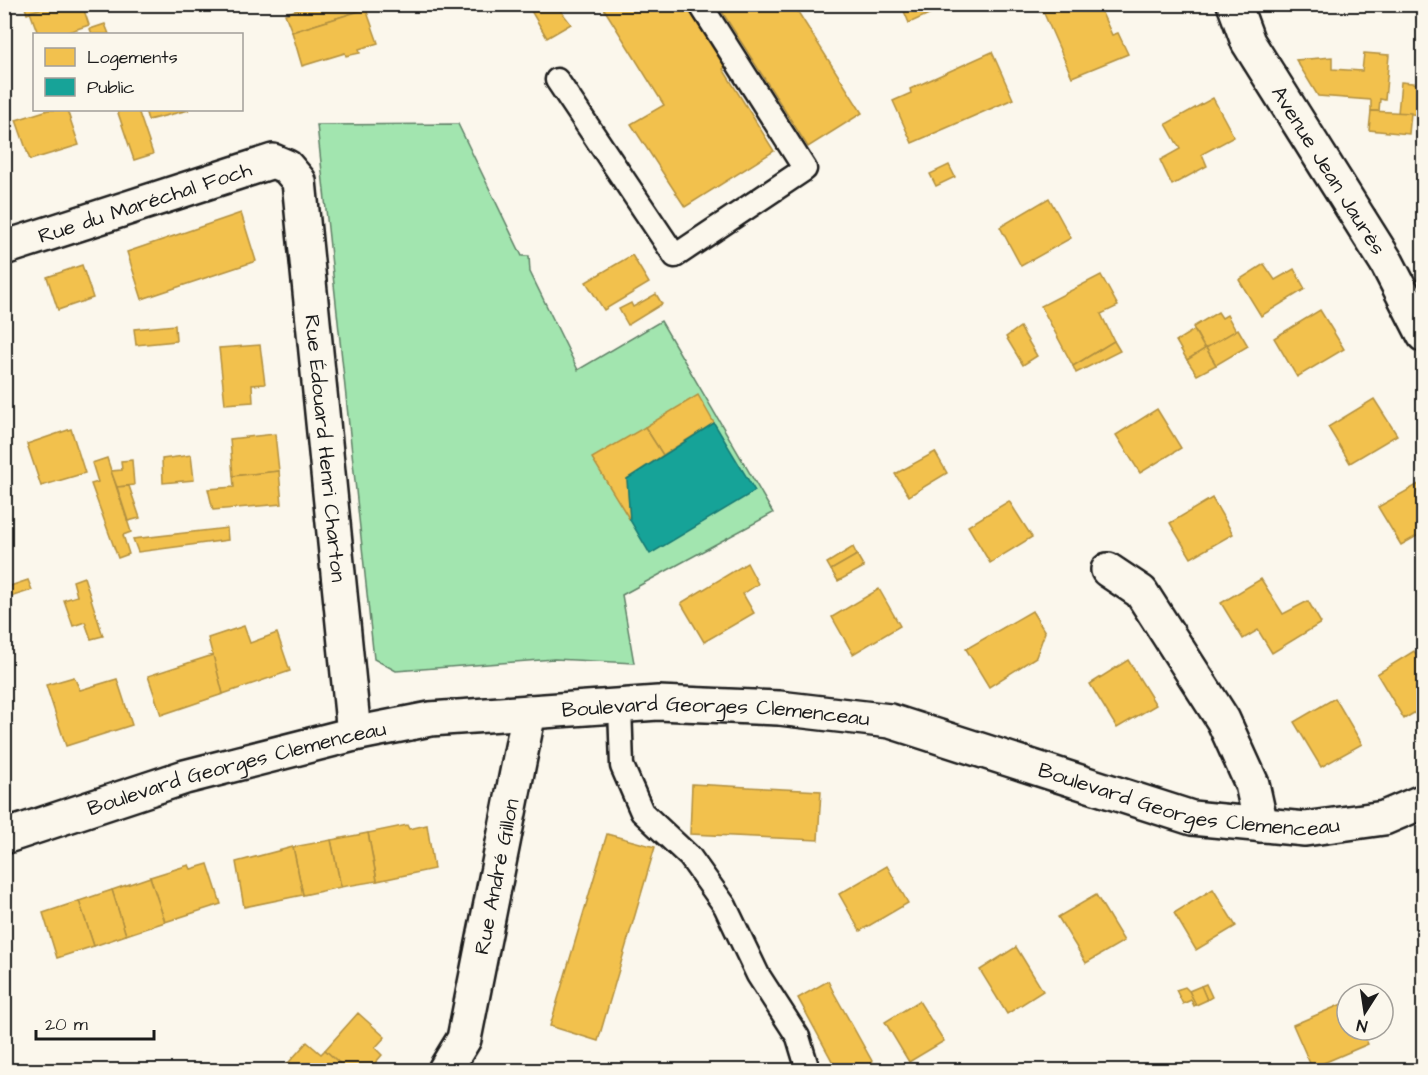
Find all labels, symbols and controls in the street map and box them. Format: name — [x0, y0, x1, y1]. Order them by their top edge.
legend — [33, 33, 243, 111]
text: Logements — [87, 45, 178, 71]
text: Public — [87, 75, 135, 100]
street label: Avenue Jean Jaurès — [1264, 80, 1392, 261]
street label: Rue du Maréchal Foch — [35, 155, 256, 251]
street label: Rue Édouard Henri Charton — [297, 313, 353, 584]
street label: Boulevard Georges Clemenceau — [561, 689, 872, 734]
street label: Boulevard Georges Clemenceau — [84, 714, 389, 823]
street label: Boulevard Georges Clemenceau — [1035, 756, 1342, 844]
street label: Rue André Gillon — [467, 796, 526, 957]
north arrow — [1335, 982, 1395, 1042]
scale bar — [36, 1003, 154, 1041]
text: 20 m — [45, 1012, 88, 1037]
text: N — [1355, 1014, 1369, 1037]

